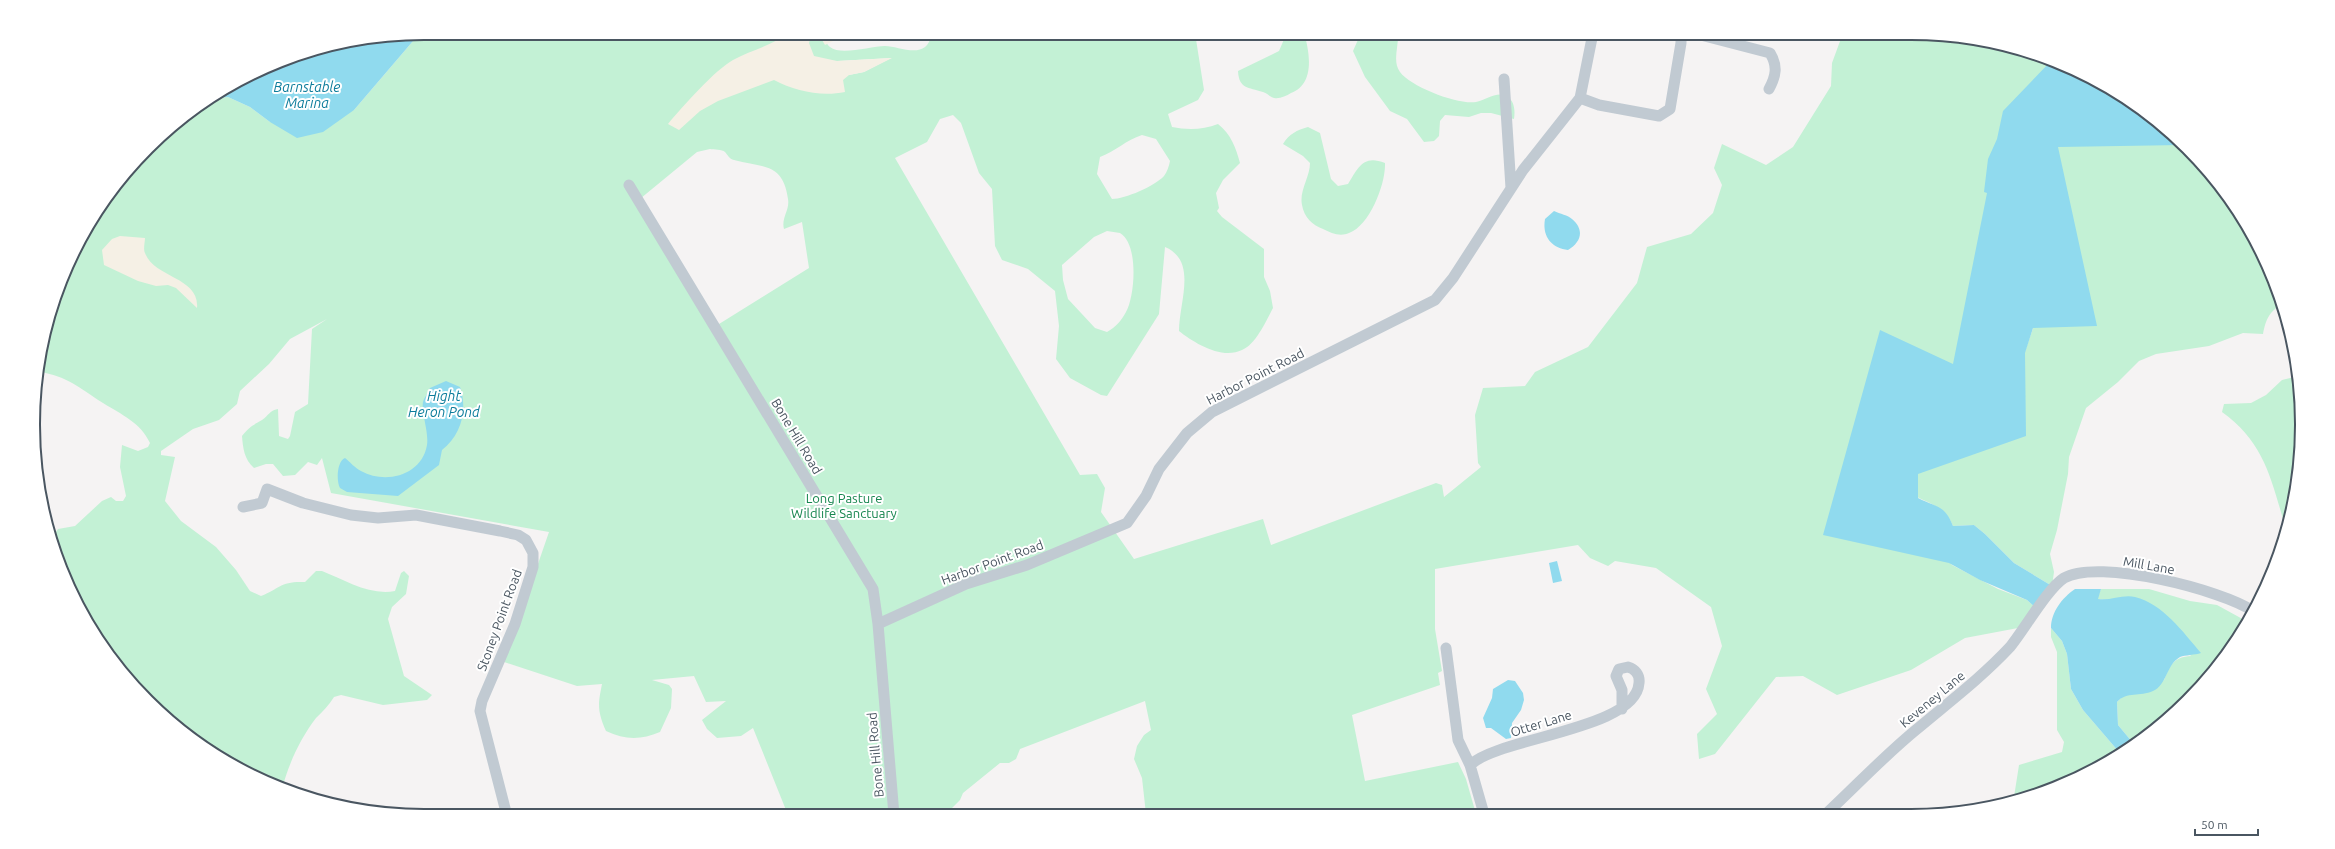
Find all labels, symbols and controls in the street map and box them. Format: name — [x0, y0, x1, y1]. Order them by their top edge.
water label: Barnstable Marina — [274, 79, 340, 111]
street label: Harbor Point Road — [1204, 345, 1306, 407]
water label: Hight Heron Pond — [408, 388, 481, 420]
street label: Bone Hill Road — [769, 396, 825, 476]
park label: Long Pasture Wildlife Sanctuary — [791, 491, 897, 520]
street label: Harbor Point Road — [939, 537, 1045, 587]
street label: Mill Lane — [2122, 554, 2176, 576]
street label: Stoney Point Road — [474, 567, 524, 673]
street label: Keveney Lane — [1897, 668, 1967, 730]
street label: Otter Lane — [1509, 707, 1573, 739]
street label: Bone Hill Road — [864, 712, 886, 798]
scale bar — [2195, 811, 2258, 837]
text: 50 m — [2201, 818, 2228, 831]

